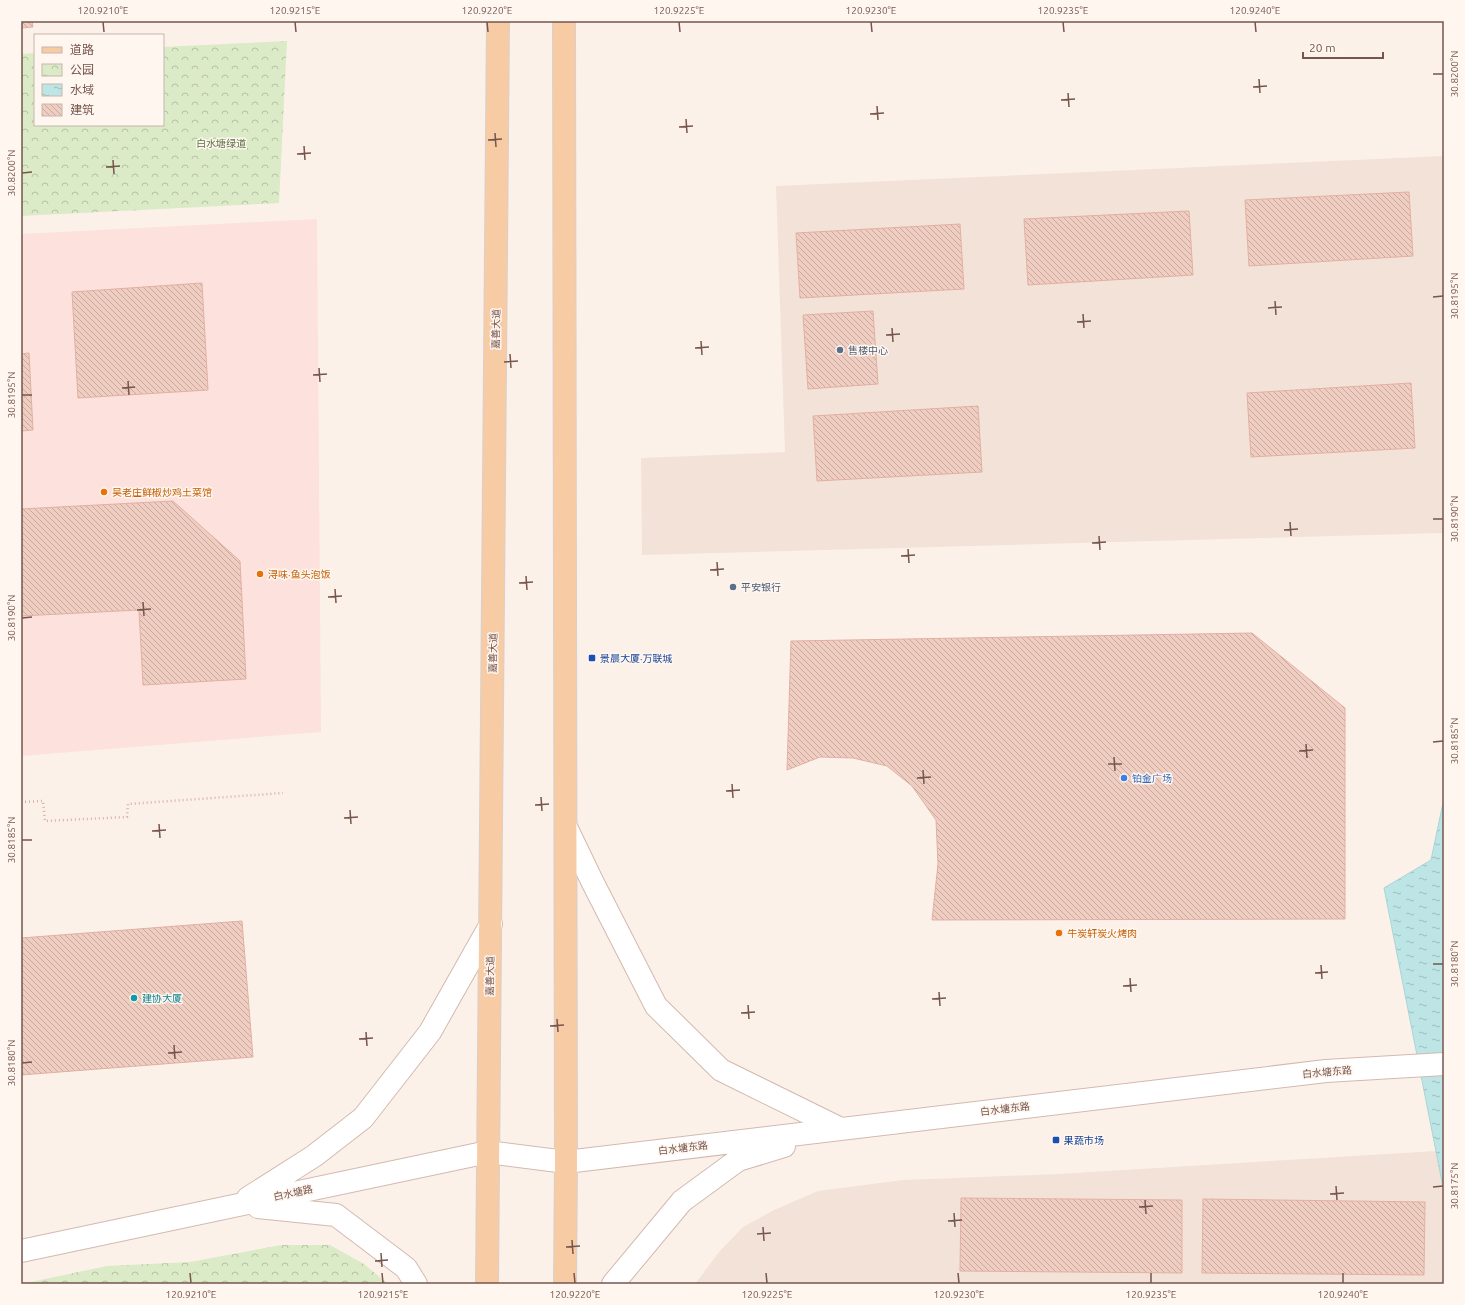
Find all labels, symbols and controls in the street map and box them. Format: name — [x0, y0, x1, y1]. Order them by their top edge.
text: 120.9210°E — [78, 5, 129, 16]
text: 120.9215°E — [270, 5, 321, 16]
text: 120.9220°E — [462, 5, 513, 16]
text: 120.9225°E — [654, 5, 705, 16]
text: 120.9230°E — [846, 5, 897, 16]
text: 120.9235°E — [1038, 5, 1089, 16]
text: 120.9240°E — [1230, 5, 1281, 16]
legend — [34, 34, 164, 126]
scale bar — [1303, 34, 1383, 60]
text: 20 m — [1309, 41, 1336, 54]
text: 道路 — [70, 43, 94, 56]
text: 30.8200°N — [1449, 51, 1460, 97]
text: 公园 — [70, 63, 94, 76]
text: 水域 — [70, 83, 94, 96]
text: 建筑 — [70, 103, 94, 116]
park label: 白水塘绿道 — [196, 138, 246, 149]
text: 30.8200°N — [6, 150, 17, 196]
text: 30.8195°N — [1449, 273, 1460, 319]
street label: 嘉善大道 — [490, 309, 502, 349]
marker: 售楼中心 — [835, 345, 845, 355]
place label: 售楼中心 — [848, 345, 888, 356]
text: 30.8195°N — [6, 372, 17, 418]
marker: 吴老庄鲜椒炒鸡土菜馆 — [99, 487, 109, 497]
place label: 吴老庄鲜椒炒鸡土菜馆 — [112, 487, 212, 498]
text: 30.8190°N — [1449, 496, 1460, 542]
marker: 浔味·鱼头泡饭 — [255, 569, 265, 579]
place label: 浔味·鱼头泡饭 — [268, 569, 330, 580]
marker: 平安银行 — [728, 582, 738, 592]
place label: 平安银行 — [741, 582, 781, 593]
text: 30.8190°N — [6, 595, 17, 641]
street label: 嘉善大道 — [487, 633, 499, 673]
marker: 景晨大厦·万联城 — [587, 653, 597, 663]
place label: 景晨大厦·万联城 — [600, 653, 672, 664]
text: 30.8185°N — [1449, 718, 1460, 764]
marker: 铂金广场 — [1119, 773, 1129, 783]
place label: 铂金广场 — [1132, 773, 1172, 784]
text: 30.8185°N — [6, 817, 17, 863]
marker: 牛炭轩炭火烤肉 — [1054, 928, 1064, 938]
place label: 牛炭轩炭火烤肉 — [1067, 928, 1137, 939]
text: 30.8180°N — [1449, 941, 1460, 987]
street label: 嘉善大道 — [484, 956, 496, 996]
marker: 建协大厦 — [129, 993, 139, 1003]
place label: 建协大厦 — [142, 993, 182, 1004]
text: 30.8180°N — [6, 1040, 17, 1086]
street label: 白水塘东路 — [1302, 1064, 1352, 1080]
street label: 白水塘东路 — [980, 1100, 1030, 1118]
marker: 果蔬市场 — [1051, 1135, 1061, 1145]
place label: 果蔬市场 — [1063, 1135, 1104, 1146]
street label: 白水塘东路 — [658, 1139, 708, 1157]
text: 30.8175°N — [1449, 1163, 1460, 1209]
street label: 白水塘路 — [272, 1183, 314, 1203]
text: 120.9210°E — [166, 1289, 217, 1300]
text: 120.9215°E — [358, 1289, 409, 1300]
text: 120.9220°E — [550, 1289, 601, 1300]
text: 120.9225°E — [742, 1289, 793, 1300]
text: 120.9230°E — [934, 1289, 985, 1300]
text: 120.9235°E — [1126, 1289, 1177, 1300]
text: 120.9240°E — [1318, 1289, 1369, 1300]

